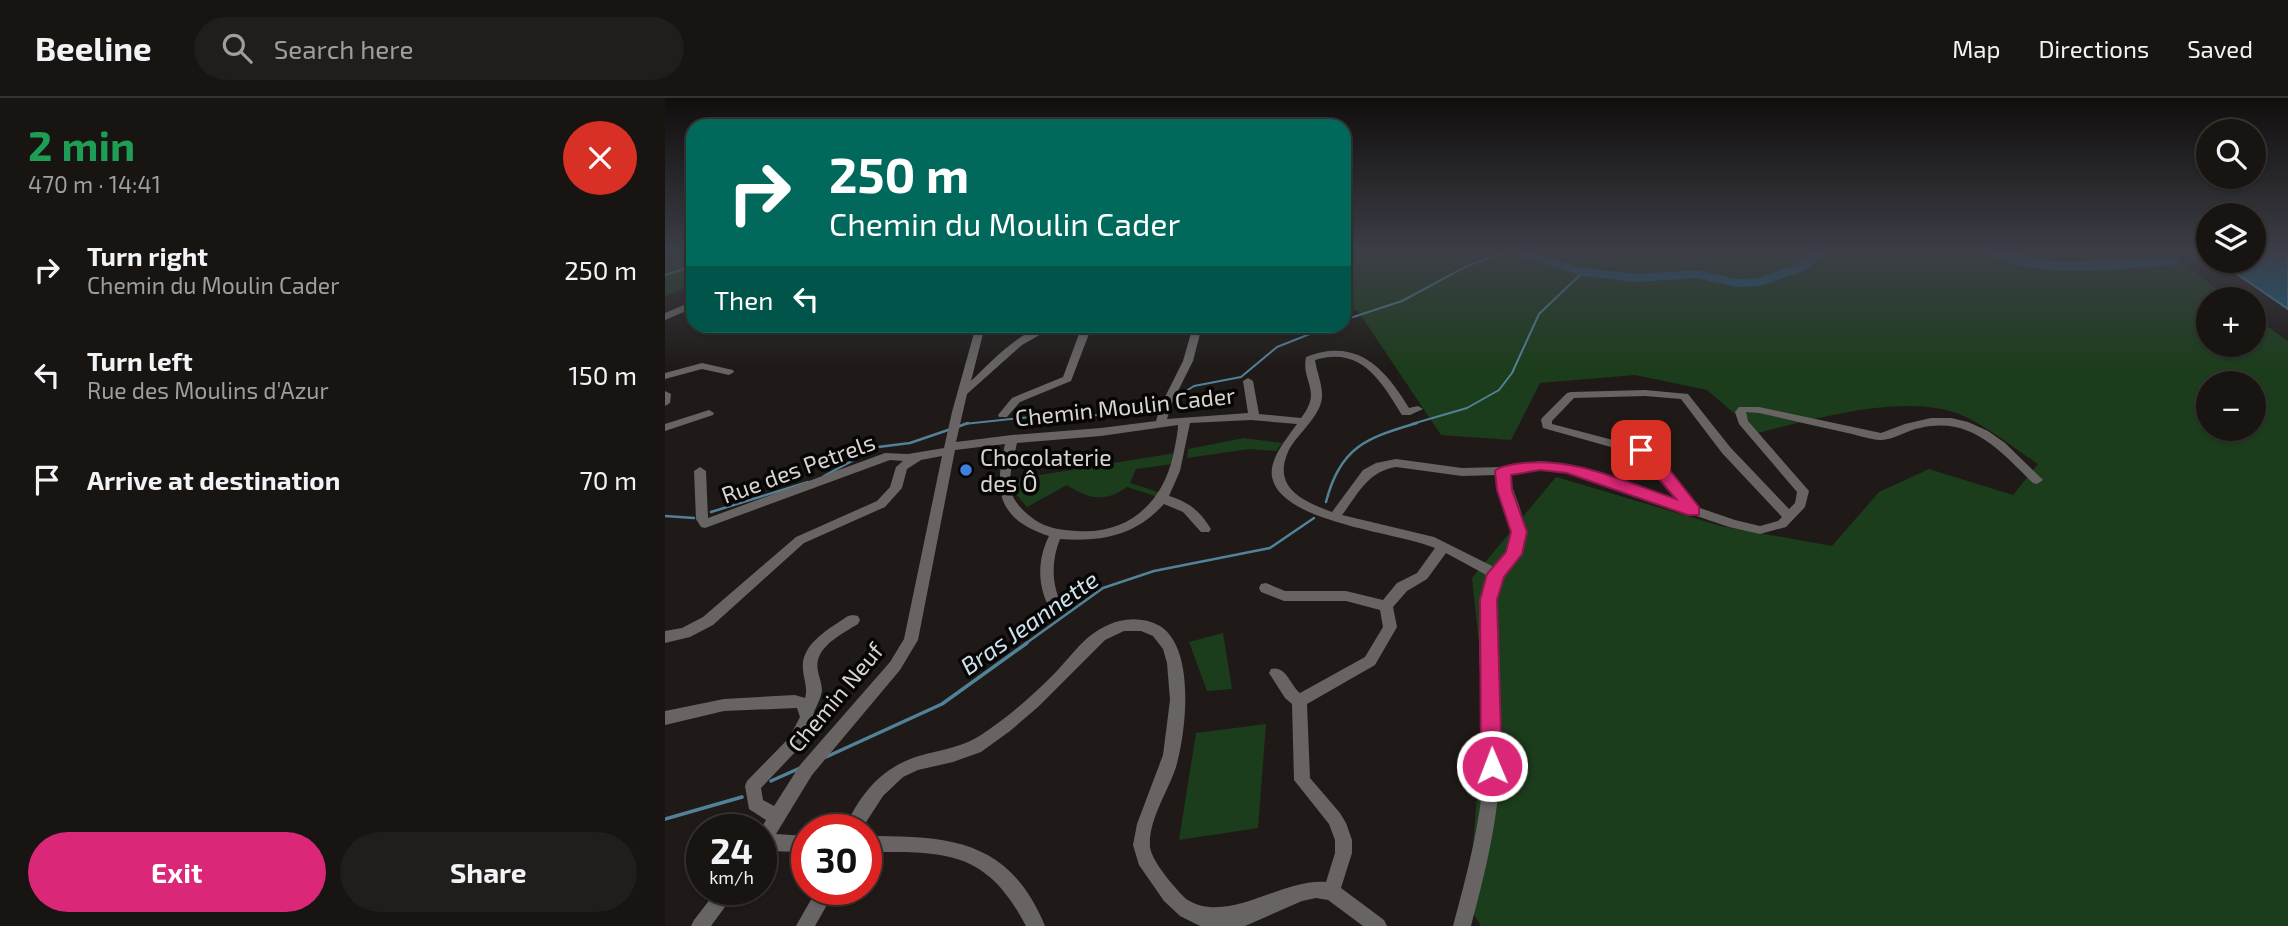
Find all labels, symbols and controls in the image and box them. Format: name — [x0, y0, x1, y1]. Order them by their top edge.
search box — [194, 17, 684, 80]
text: Beeline — [35, 28, 152, 68]
icon: search — [218, 29, 256, 67]
text: Search here — [274, 33, 413, 64]
text: Map — [1952, 34, 2000, 63]
text: Directions — [2038, 34, 2149, 63]
text: Saved — [2187, 34, 2253, 63]
text: 2 min — [28, 119, 135, 169]
map controls — [2196, 119, 2266, 441]
button: search — [2196, 119, 2266, 189]
button: close — [563, 121, 637, 195]
text: 250 m — [829, 144, 969, 203]
icon: right — [714, 147, 805, 238]
text: 470 m · 14:41 — [28, 170, 161, 198]
button: layers — [2196, 203, 2266, 273]
text: Chemin du Moulin Cader — [829, 204, 1180, 242]
text: Turn right — [87, 240, 208, 271]
icon: right — [28, 251, 66, 289]
text: 250 m — [564, 254, 637, 285]
text: Chemin du Moulin Cader — [87, 271, 339, 299]
icon: left — [787, 280, 825, 318]
text: Then — [714, 284, 773, 315]
button: + — [2196, 287, 2266, 357]
text: Turn left — [87, 345, 193, 376]
icon: left — [28, 356, 66, 394]
text: 150 m — [568, 359, 637, 390]
button: − — [2196, 371, 2266, 441]
text: Rue des Moulins d'Azur — [87, 376, 329, 404]
street label: Chemin Moulin Cader — [1014, 381, 1236, 431]
pin — [1611, 420, 1671, 480]
street label: Rue des Petrels — [717, 427, 879, 509]
icon: arrive — [1622, 431, 1660, 469]
place label: Chocolaterie des Ô — [980, 443, 1112, 497]
icon: arrive — [28, 461, 66, 499]
marker: Chocolaterie des Ô — [958, 462, 974, 478]
text: Arrive at destination — [87, 464, 340, 495]
text: 70 m — [579, 464, 637, 495]
water label: Bras Jeannette — [955, 564, 1103, 680]
street label: Chemin Neuf — [781, 636, 889, 757]
position arrow — [1455, 729, 1529, 803]
speed limit sign: 30 — [791, 814, 882, 905]
text: 24 — [710, 829, 753, 871]
button: Exit — [28, 832, 326, 912]
button: Share — [340, 832, 637, 912]
text: km/h — [709, 866, 754, 888]

